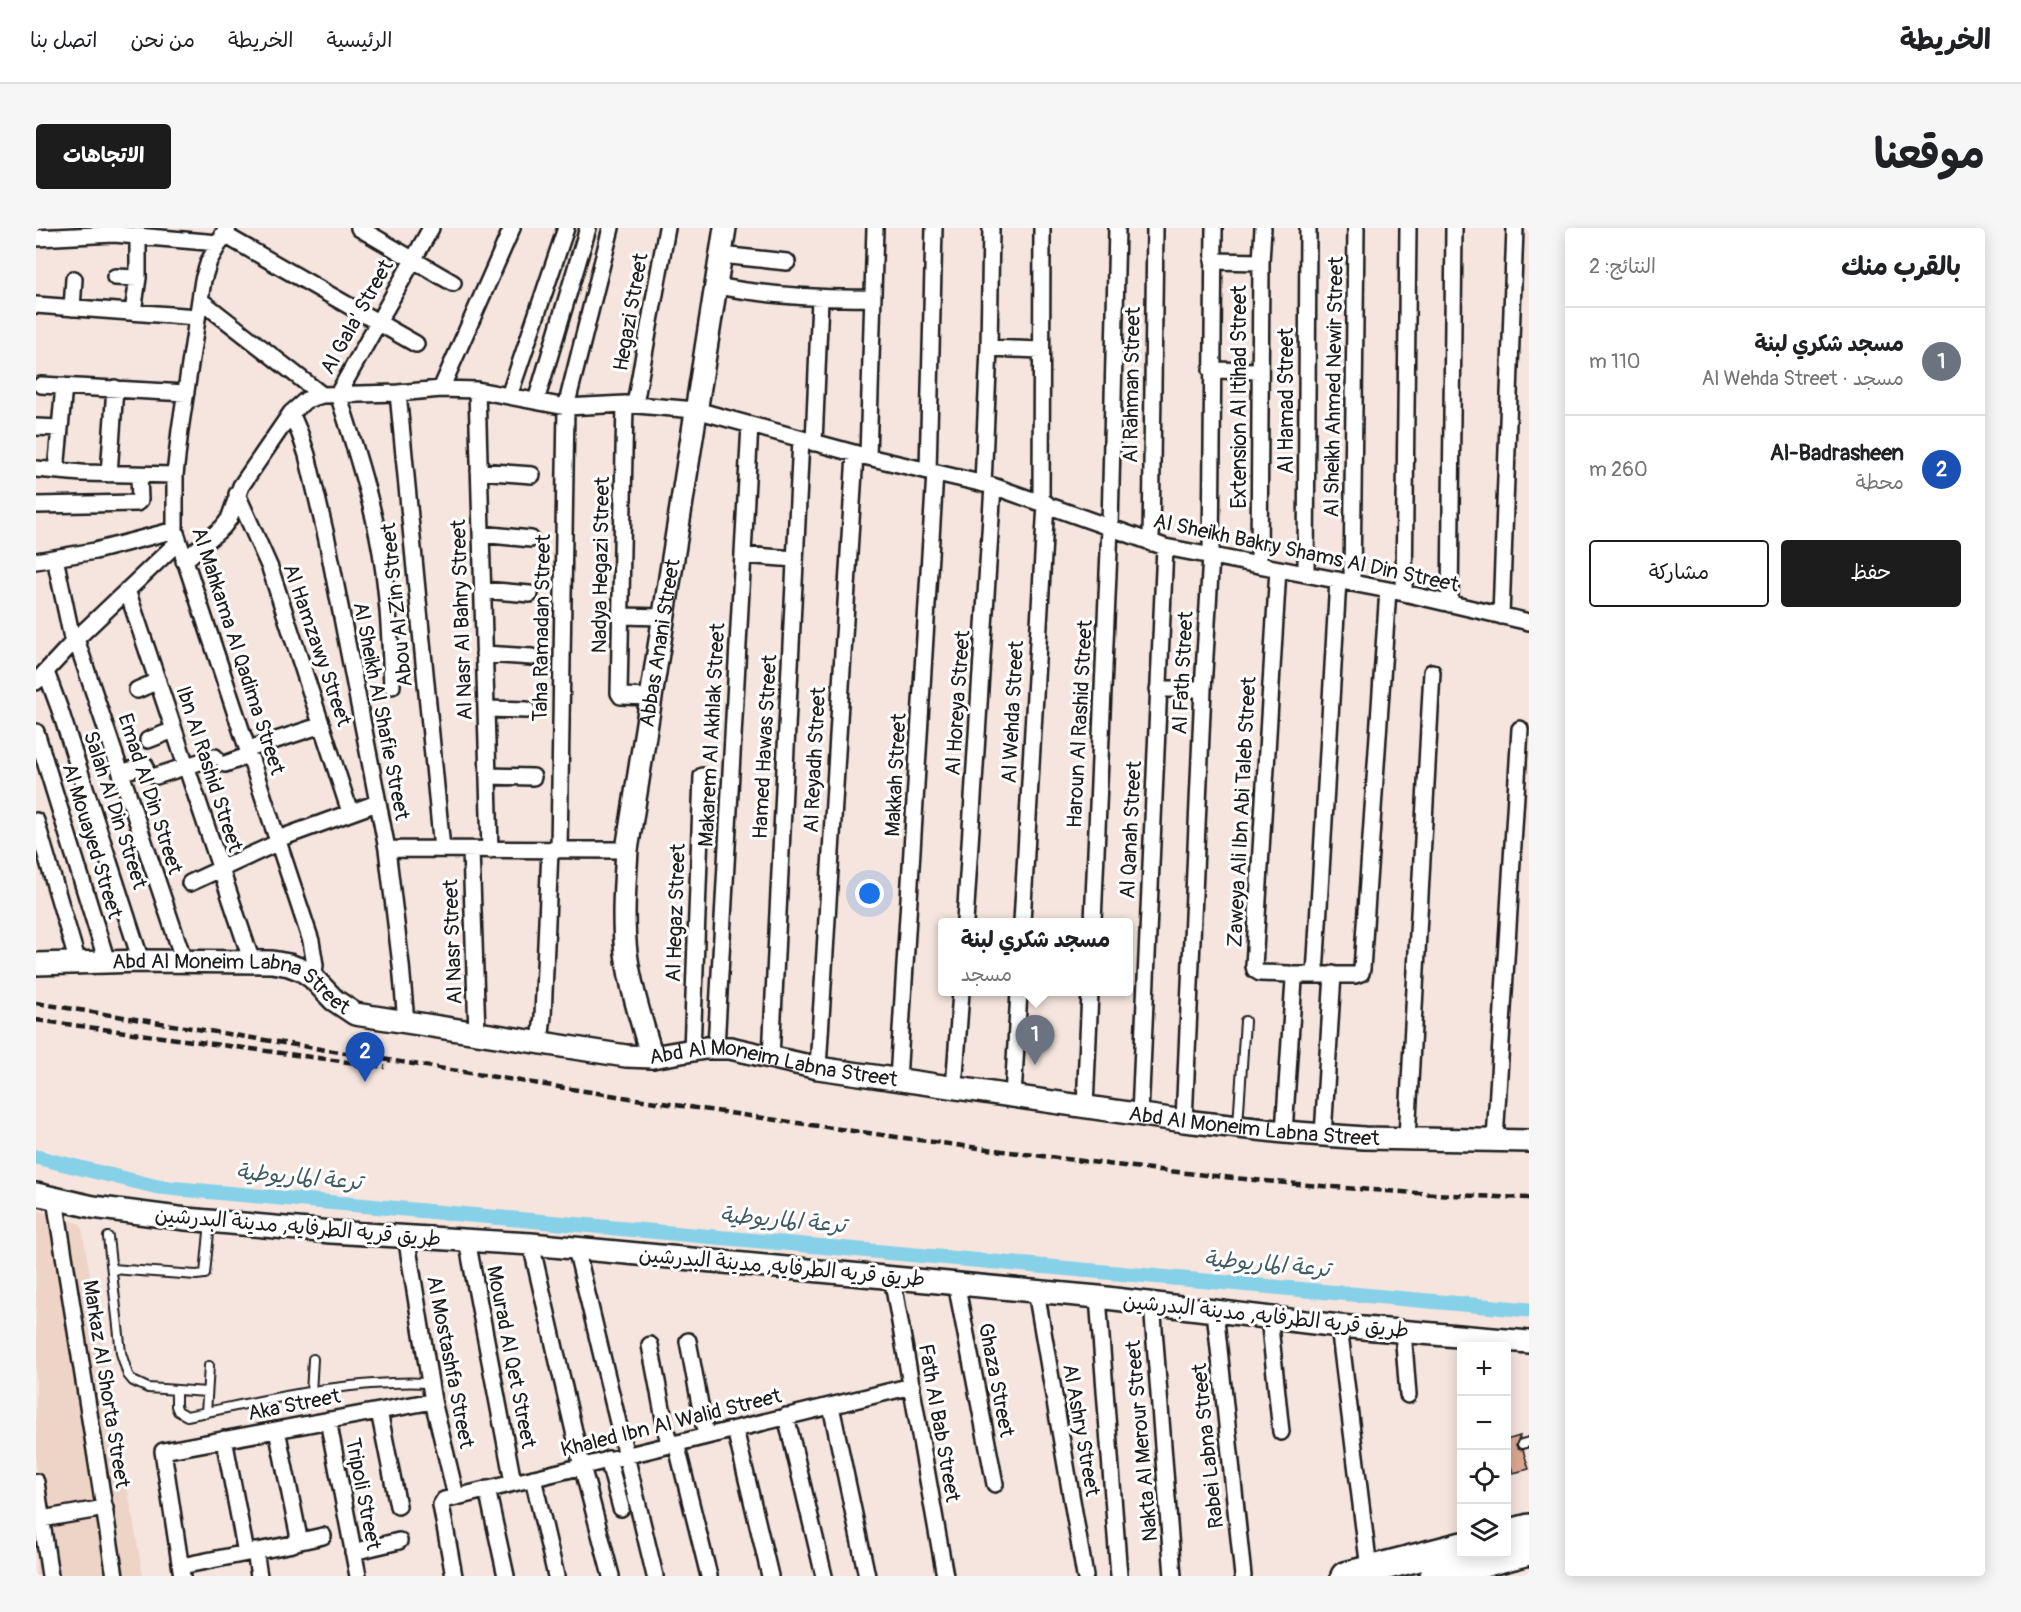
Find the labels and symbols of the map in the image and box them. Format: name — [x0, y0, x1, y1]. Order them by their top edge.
street label: Hegazi Street — [607, 250, 655, 373]
street label: Al Gala' Street — [314, 254, 400, 379]
street label: Al Sheikh Ahmed Newir Street — [1318, 256, 1350, 518]
street label: Extension Al Itihad Street — [1226, 285, 1253, 509]
street label: Al Rahman Street — [1117, 306, 1147, 463]
street label: Al Hamad Street — [1273, 327, 1300, 474]
street label: Nadya Hegazi Street — [586, 476, 616, 654]
street label: Al Sheikh Bakry Shams Al Din Street — [1151, 507, 1462, 599]
street label: Al Nasr Al Bahry Street — [445, 518, 479, 721]
street label: Abou Al Zin Street — [375, 521, 419, 688]
street label: Al Mahkama Al Qadima Street — [185, 524, 291, 779]
street label: Taha Ramadan Street — [527, 534, 557, 722]
street label: Abbas Anani Street — [633, 556, 686, 729]
street label: Al Hamzawy Street — [277, 560, 358, 730]
street label: Al Sheikh Al Shafie Street — [347, 600, 416, 823]
street label: Al Fath Street — [1166, 610, 1200, 735]
street label: Haroun Al Rashid Street — [1061, 619, 1099, 829]
street label: Makarem Al Akhlak Street — [693, 622, 731, 848]
street label: Al Horeya Street — [939, 629, 977, 776]
street label: Al Wehda Street — [996, 639, 1030, 784]
street label: Hamed Hawas Street — [747, 653, 783, 840]
street label: Zaweya Ali Ibn Abi Taleb Street — [1221, 675, 1263, 948]
street label: Ibn Al Rashid Street — [169, 683, 249, 856]
street label: Al Reyadh Street — [798, 686, 832, 834]
street label: Emad Al Din Street — [111, 710, 189, 878]
street label: Makkah Street — [879, 712, 913, 837]
street label: Salah Al Din Street — [77, 728, 153, 893]
street label: Al Mouayed Street — [56, 760, 129, 922]
street label: Al Qanah Street — [1114, 760, 1148, 900]
street label: Al Hegaz Street — [660, 843, 692, 983]
street label: Al Nasr Street — [437, 878, 469, 1005]
your location — [855, 879, 884, 908]
street label: Abd Al Moneim Labna Street — [112, 947, 356, 1021]
pin: 1 — [1016, 1016, 1054, 1065]
pin: 2 — [346, 1032, 384, 1082]
street label: Abd Al Moneim Labna Street — [647, 1034, 900, 1093]
street label: Abd Al Moneim Labna Street — [1127, 1100, 1380, 1152]
water label: ترعة الماريوطية — [235, 1158, 367, 1197]
street label: طريق قريه الطرفايه, مدينة البدرشين — [154, 1201, 442, 1253]
water label: ترعة الماريوطية — [719, 1201, 851, 1240]
street label: طريق قريه الطرفايه, مدينة البدرشين — [638, 1241, 926, 1293]
water label: ترعة الماريوطية — [1203, 1245, 1335, 1284]
street label: Mourad Al Qet Street — [480, 1263, 542, 1451]
street label: Al Mostashfa Street — [420, 1273, 480, 1451]
street label: Markaz Al Shorta Street — [76, 1278, 136, 1490]
street label: طريق قريه الطرفايه, مدينة البدرشين — [1122, 1288, 1410, 1344]
street label: Ghaza Street — [972, 1321, 1020, 1440]
street label: Nakta Al Merour Street — [1120, 1339, 1164, 1543]
street label: Fath Al Bab Street — [912, 1342, 966, 1505]
street label: Al Ashry Street — [1056, 1362, 1106, 1499]
street label: Rabei Labna Street — [1186, 1362, 1230, 1530]
street label: Khaled Ibn Al Walid Street — [558, 1382, 785, 1464]
street label: Aka Street — [245, 1383, 343, 1427]
street label: Tripoli Street — [339, 1436, 387, 1553]

